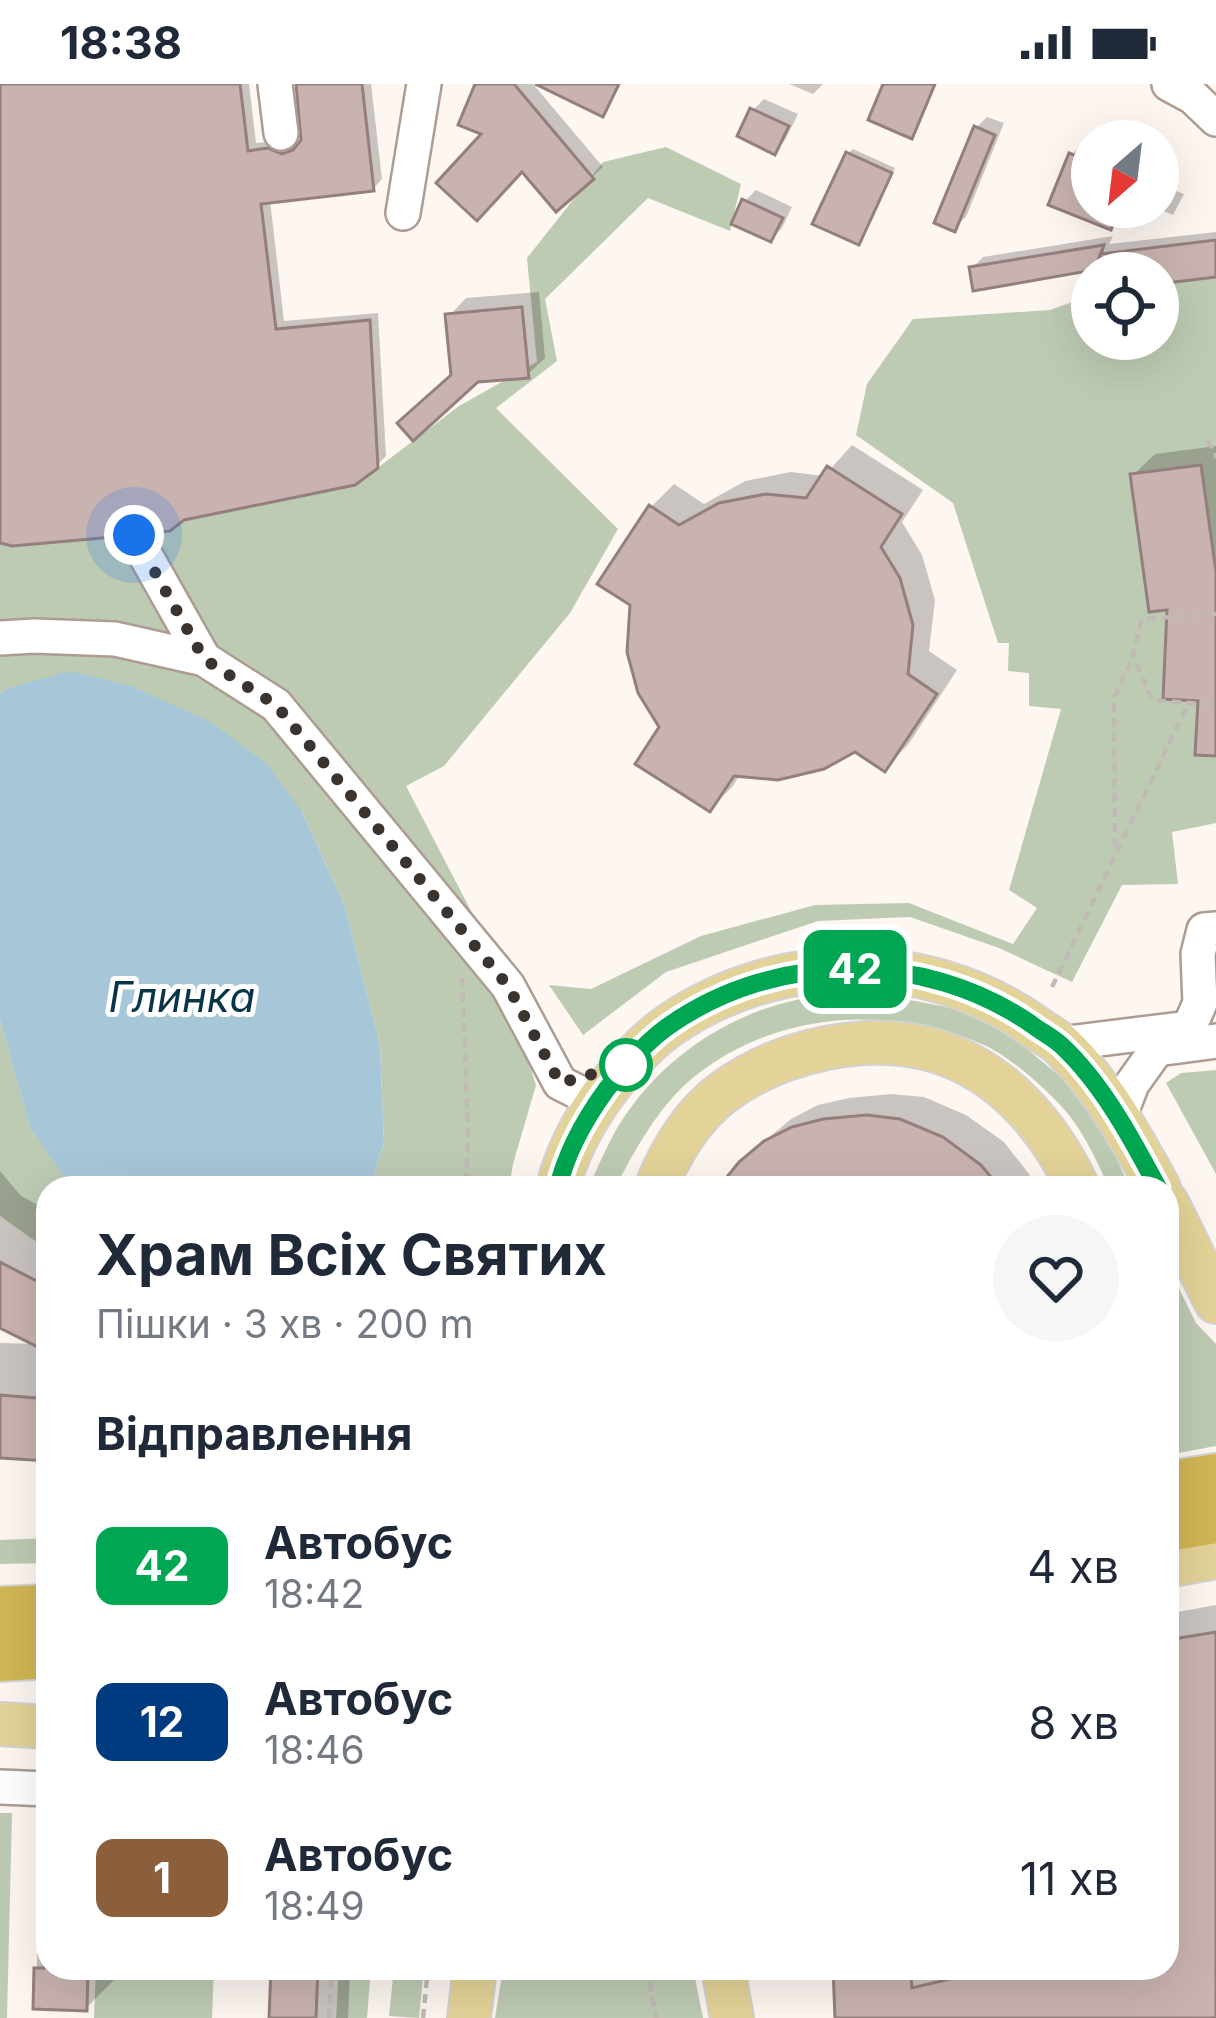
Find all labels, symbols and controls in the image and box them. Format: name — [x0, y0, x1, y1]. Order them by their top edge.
text: 18:38 — [60, 15, 182, 70]
north arrow — [1071, 120, 1179, 228]
map controls — [1071, 120, 1179, 360]
button: locate — [1071, 252, 1179, 360]
your location — [104, 505, 164, 565]
line badge: 42 — [801, 930, 909, 1008]
text: 42 — [828, 943, 882, 994]
water label: Глинка — [109, 971, 255, 1022]
unlabelled marker — [601, 1040, 651, 1090]
button: heart — [993, 1215, 1119, 1341]
text: Храм Всіх Святих — [96, 1220, 607, 1289]
text: Пішки · 3 хв · 200 m — [96, 1300, 474, 1347]
text: Відправлення — [96, 1406, 413, 1461]
text: Автобус — [264, 1515, 453, 1570]
text: 4 хв — [1027, 1539, 1119, 1594]
text: 42 — [135, 1540, 189, 1591]
text: 18:42 — [264, 1570, 364, 1617]
text: Автобус — [264, 1671, 453, 1726]
text: 8 хв — [1029, 1695, 1119, 1750]
text: 12 — [140, 1696, 184, 1747]
text: 18:46 — [264, 1726, 365, 1773]
text: Автобус — [264, 1827, 453, 1882]
text: 11 хв — [1020, 1851, 1119, 1906]
text: 1 — [153, 1852, 171, 1903]
text: 18:49 — [264, 1882, 365, 1929]

